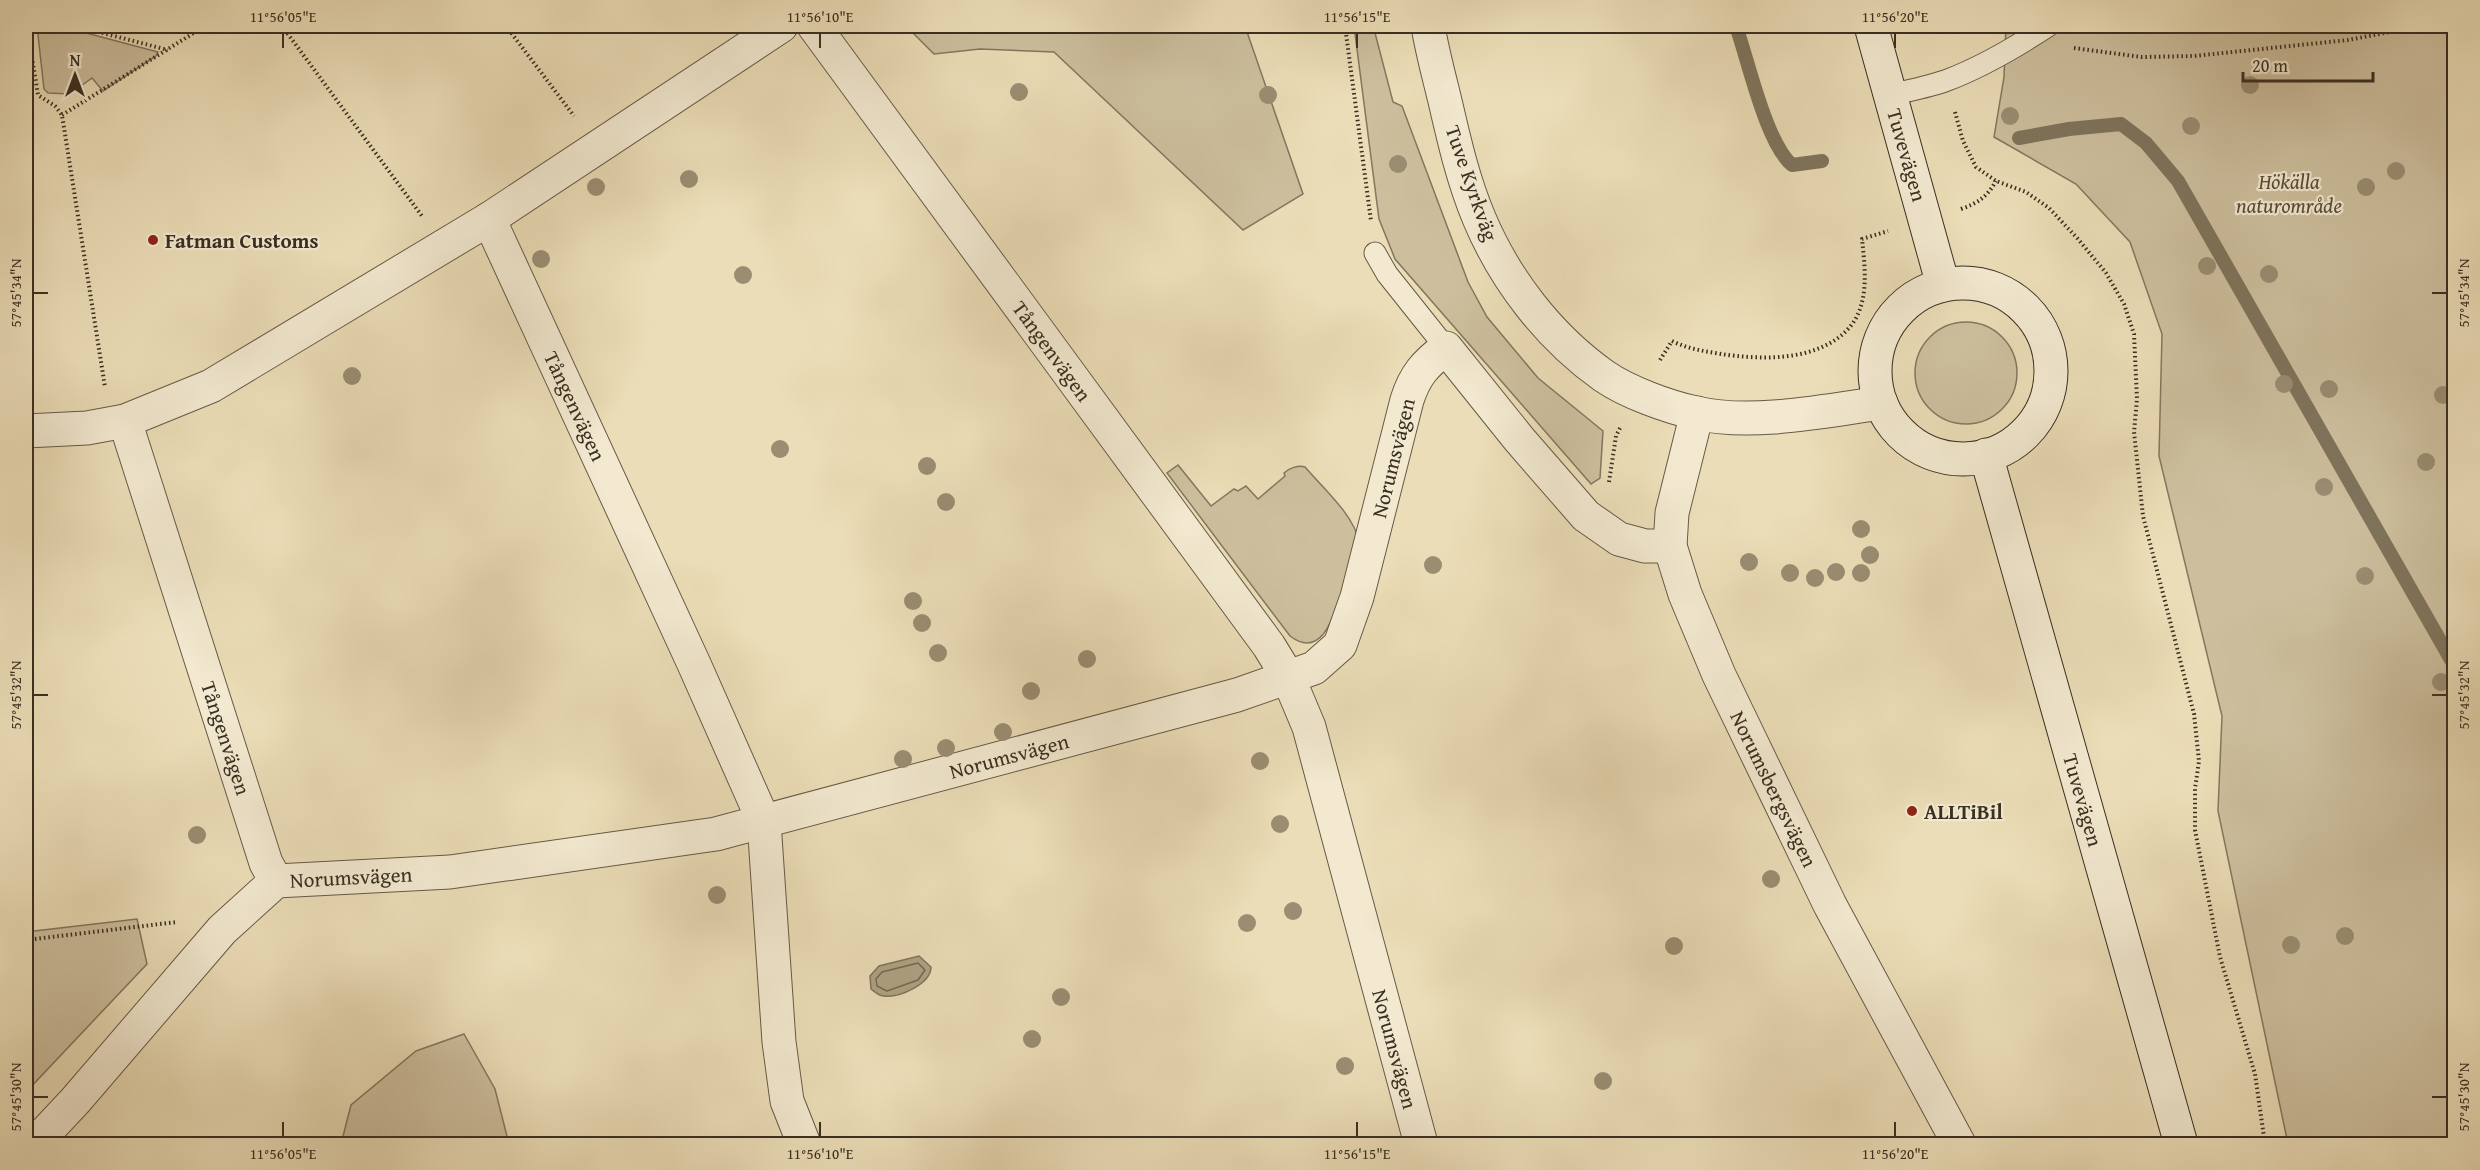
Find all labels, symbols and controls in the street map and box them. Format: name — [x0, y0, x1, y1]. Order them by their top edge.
text: 11°56'05"E — [250, 6, 317, 27]
text: 11°56'10"E — [787, 6, 854, 27]
text: 11°56'15"E — [1324, 6, 1391, 27]
text: 11°56'20"E — [1862, 6, 1929, 27]
north arrow — [45, 45, 105, 105]
scale bar — [2243, 45, 2374, 83]
text: N — [70, 48, 81, 72]
text: 20 m — [2252, 52, 2288, 79]
street label: Tuvevägen — [1879, 105, 1935, 205]
street label: Tuve Kyrkväg — [1438, 121, 1506, 246]
park label: Hökälla naturområde — [2236, 166, 2342, 221]
place label: Fatman Customs — [165, 225, 319, 256]
marker: Fatman Customs — [146, 233, 160, 247]
text: 57°45'34"N — [5, 258, 26, 327]
text: 57°45'34"N — [2453, 258, 2474, 327]
street label: Tångenvägen — [1005, 294, 1099, 408]
street label: Tångenvägen — [536, 346, 614, 466]
street label: Norumsvägen — [1363, 395, 1423, 521]
text: 57°45'32"N — [5, 660, 26, 729]
text: 57°45'32"N — [2453, 660, 2474, 729]
street label: Tångenvägen — [193, 677, 259, 799]
street label: Norumsbergsvägen — [1723, 706, 1825, 873]
street label: Norumsvägen — [946, 725, 1072, 787]
street label: Tuvevägen — [2055, 750, 2111, 850]
place label: ALLTiBil — [1924, 796, 2003, 827]
marker: ALLTiBil — [1905, 804, 1919, 818]
street label: Norumsvägen — [289, 858, 413, 896]
street label: Norumsvägen — [1364, 986, 1426, 1112]
text: 57°45'30"N — [5, 1062, 26, 1131]
text: 57°45'30"N — [2453, 1062, 2474, 1131]
text: 11°56'05"E — [250, 1143, 317, 1164]
text: 11°56'10"E — [787, 1143, 854, 1164]
text: 11°56'15"E — [1324, 1143, 1391, 1164]
text: 11°56'20"E — [1862, 1143, 1929, 1164]

